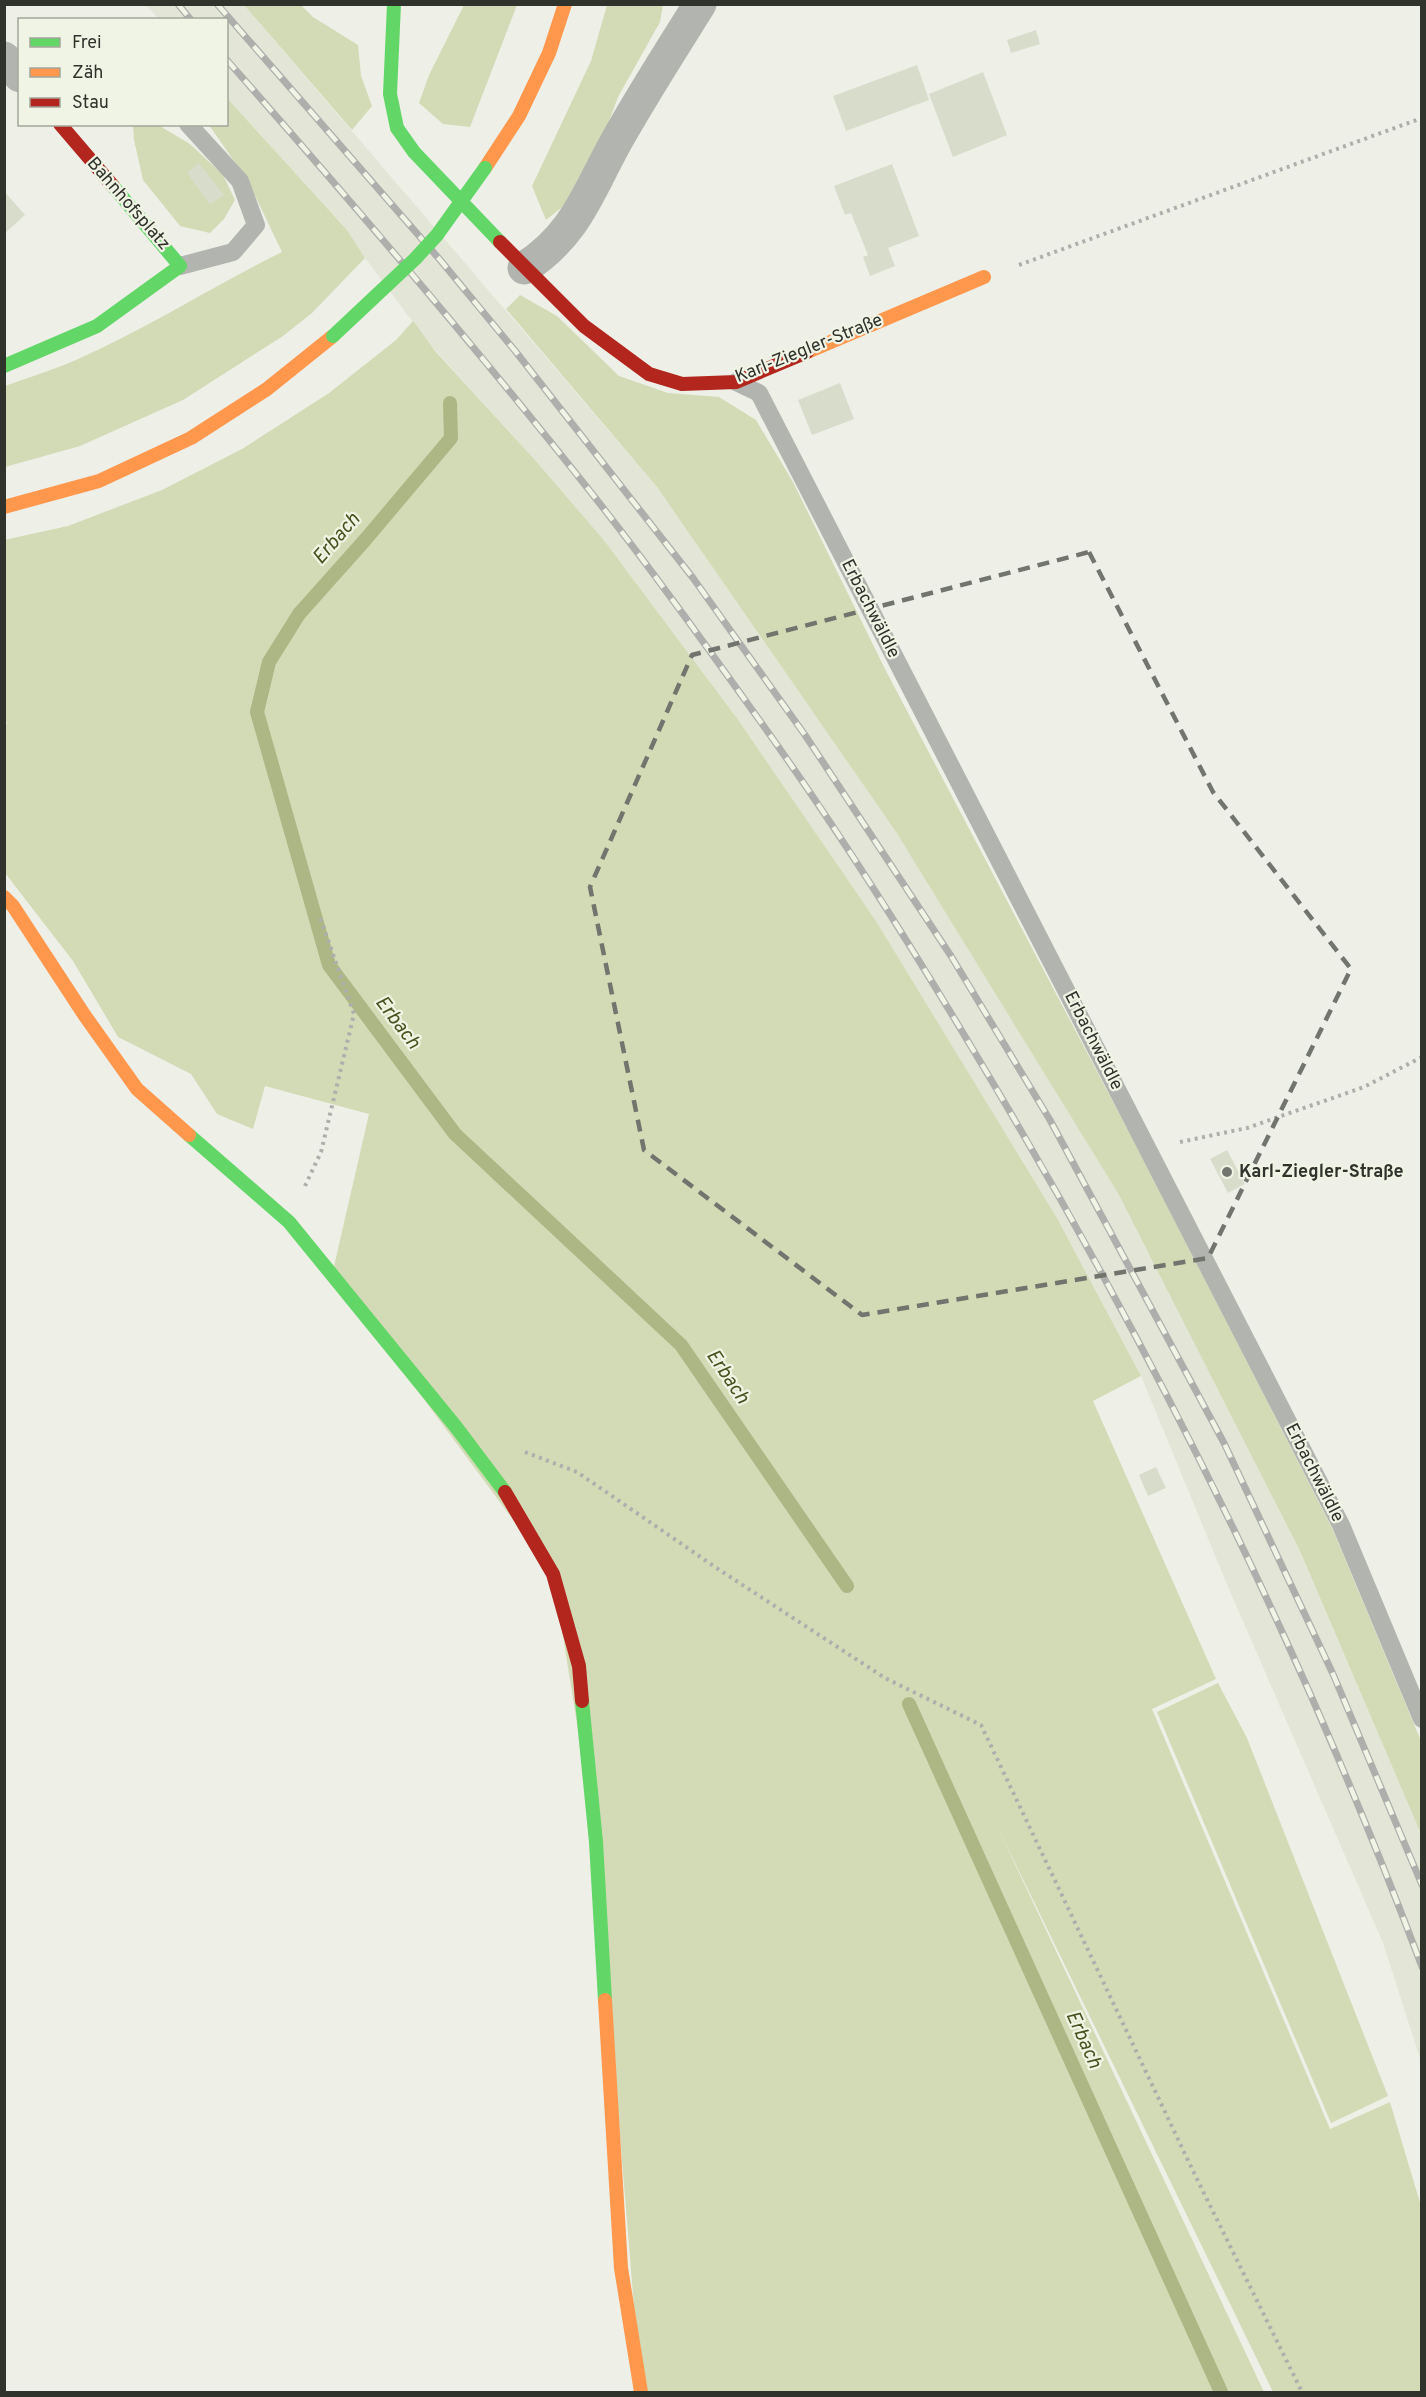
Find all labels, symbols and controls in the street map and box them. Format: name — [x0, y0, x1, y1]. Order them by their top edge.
legend — [18, 18, 228, 126]
text: Frei — [72, 32, 102, 55]
text: Zäh — [72, 62, 103, 85]
text: Stau — [72, 92, 109, 115]
street label: Bahnhofsplatz — [81, 153, 175, 255]
street label: Karl-Ziegler-Straße — [732, 309, 886, 389]
water label: Erbach — [307, 508, 367, 570]
street label: Erbachwäldle — [835, 556, 905, 662]
street label: Erbachwäldle — [1058, 988, 1128, 1094]
water label: Erbach — [368, 991, 426, 1055]
place label: Karl-Ziegler-Straße — [1239, 1161, 1404, 1184]
marker: Karl-Ziegler-Straße — [1220, 1165, 1234, 1179]
water label: Erbach — [699, 1345, 755, 1409]
street label: Erbachwäldle — [1279, 1420, 1349, 1526]
water label: Erbach — [1059, 2007, 1107, 2073]

